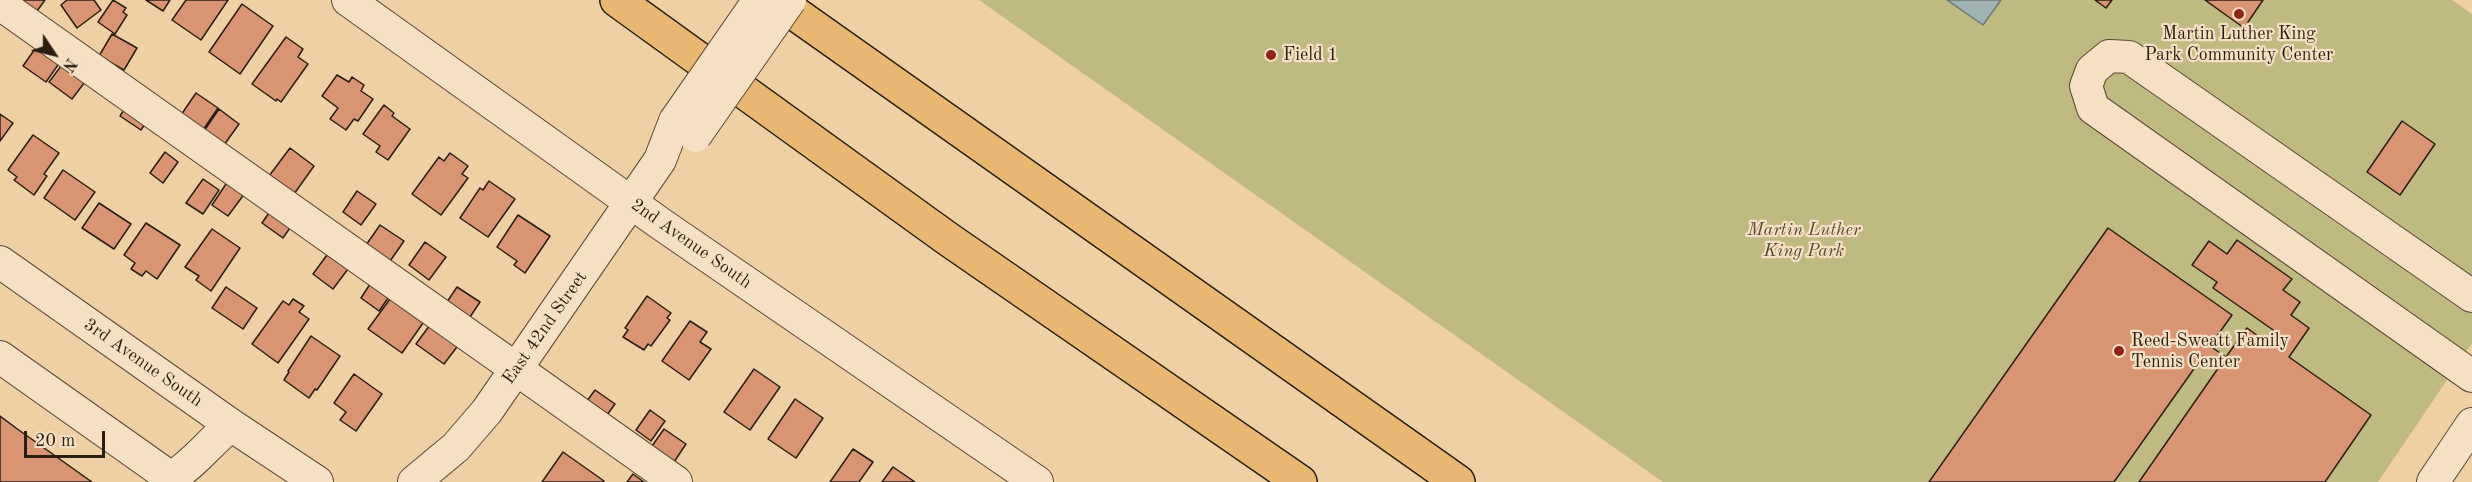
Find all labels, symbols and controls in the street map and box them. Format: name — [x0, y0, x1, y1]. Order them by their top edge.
marker: Martin Luther King Park Community Center — [2232, 7, 2246, 21]
place label: Martin Luther King Park Community Center — [2145, 23, 2333, 66]
north arrow — [24, 24, 84, 84]
place label: Field 1 — [1283, 44, 1338, 66]
marker: Field 1 — [1264, 48, 1278, 62]
text: N — [59, 55, 79, 74]
street label: 2nd Avenue South — [626, 194, 756, 294]
park label: Martin Luther King Park — [1747, 219, 1861, 262]
street label: East 42nd Street — [498, 267, 592, 389]
street label: 3rd Avenue South — [79, 314, 207, 412]
place label: Reed-Sweatt Family Tennis Center — [2131, 330, 2289, 372]
marker: Reed-Sweatt Family Tennis Center — [2112, 344, 2126, 358]
scale bar — [27, 419, 108, 457]
text: 20 m — [35, 432, 75, 450]

